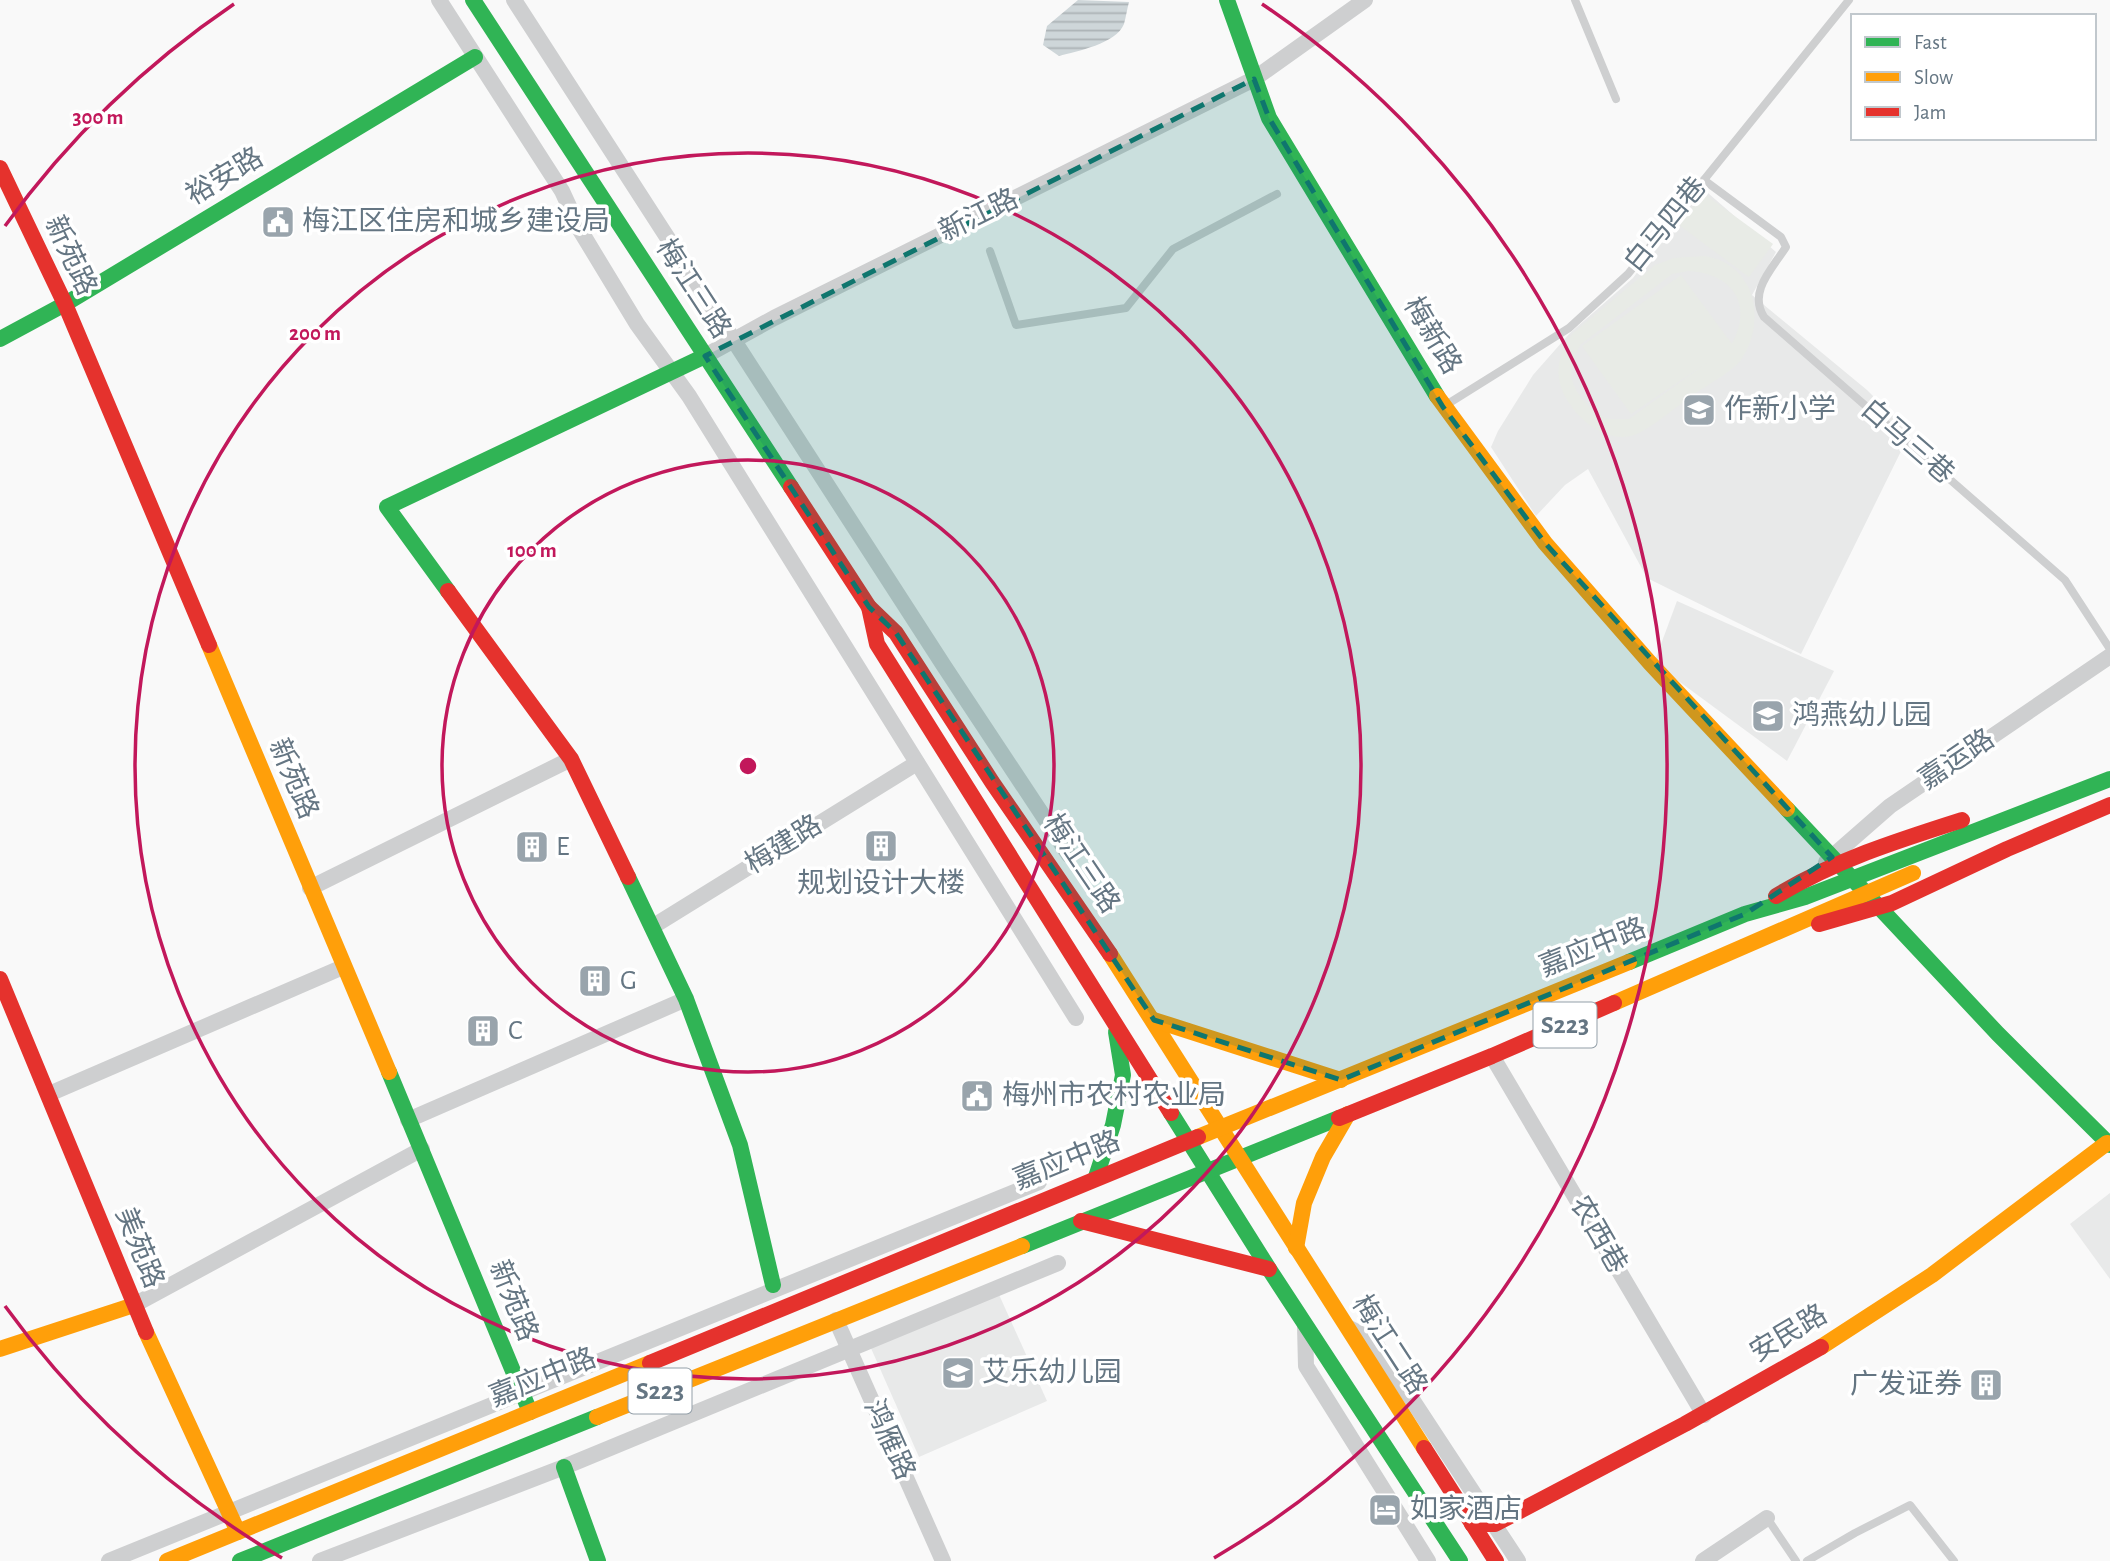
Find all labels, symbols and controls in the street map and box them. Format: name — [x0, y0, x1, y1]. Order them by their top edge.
legend — [1851, 14, 2096, 140]
text: Fast — [1914, 32, 1947, 53]
text: Slow — [1914, 67, 1953, 88]
text: Jam — [1914, 102, 1946, 123]
text: 300 m — [72, 107, 124, 128]
street label: 裕安路 — [181, 142, 268, 211]
street label: 白马四巷 — [1618, 171, 1712, 277]
street label: 新江路 — [934, 183, 1023, 247]
public building icon: 梅江区住房和城乡建设局 — [259, 203, 297, 241]
place label: 梅江区住房和城乡建设局 — [302, 206, 610, 236]
street label: 新苑路 — [40, 211, 102, 300]
street label: 梅江三路 — [651, 233, 737, 344]
street label: 梅新路 — [1398, 292, 1467, 379]
text: 200 m — [289, 323, 341, 344]
school or university icon: 作新小学 — [1680, 391, 1718, 429]
street label: 白马三巷 — [1856, 393, 1960, 489]
place label: 作新小学 — [1724, 394, 1836, 424]
text: 100 m — [507, 540, 557, 561]
school or university icon: 鸿燕幼儿园 — [1749, 697, 1787, 735]
place label: 鸿燕幼儿园 — [1792, 700, 1932, 730]
street label: 嘉运路 — [1913, 723, 2000, 795]
street label: 新苑路 — [264, 734, 324, 823]
centre of rings — [736, 754, 760, 778]
street label: 梅建路 — [740, 809, 827, 879]
street label: 梅江三路 — [1038, 809, 1126, 918]
building icon: 规划设计大楼 — [862, 827, 900, 865]
building icon: E — [513, 828, 551, 866]
place label: E — [556, 833, 570, 861]
place label: 规划设计大楼 — [797, 868, 965, 898]
street label: 嘉应中路 — [1535, 912, 1650, 982]
building icon: G — [576, 962, 614, 1000]
place label: G — [620, 967, 637, 995]
road number: S223 — [1534, 1002, 1596, 1048]
building icon: C — [464, 1012, 502, 1050]
place label: C — [508, 1017, 523, 1045]
public building icon: 梅州市农村农业局 — [958, 1077, 996, 1115]
place label: 梅州市农村农业局 — [1002, 1080, 1226, 1110]
street label: 嘉应中路 — [1009, 1125, 1124, 1195]
street label: 农西巷 — [1565, 1191, 1633, 1278]
street label: 美苑路 — [110, 1203, 170, 1292]
street label: 新苑路 — [484, 1256, 544, 1345]
street label: 梅江二路 — [1347, 1289, 1433, 1400]
street label: 安民路 — [1745, 1299, 1832, 1368]
street label: 嘉应中路 — [485, 1342, 600, 1412]
school or university icon: 艾乐幼儿园 — [939, 1354, 977, 1392]
place label: 艾乐幼儿园 — [982, 1357, 1122, 1387]
building icon: 广发证券 — [1967, 1366, 2005, 1404]
road number: S223 — [628, 1368, 692, 1414]
place label: 广发证券 — [1850, 1369, 1962, 1399]
street label: 鸿雁路 — [859, 1395, 921, 1484]
hotel icon: 如家酒店 — [1366, 1491, 1404, 1529]
place label: 如家酒店 — [1410, 1494, 1522, 1524]

